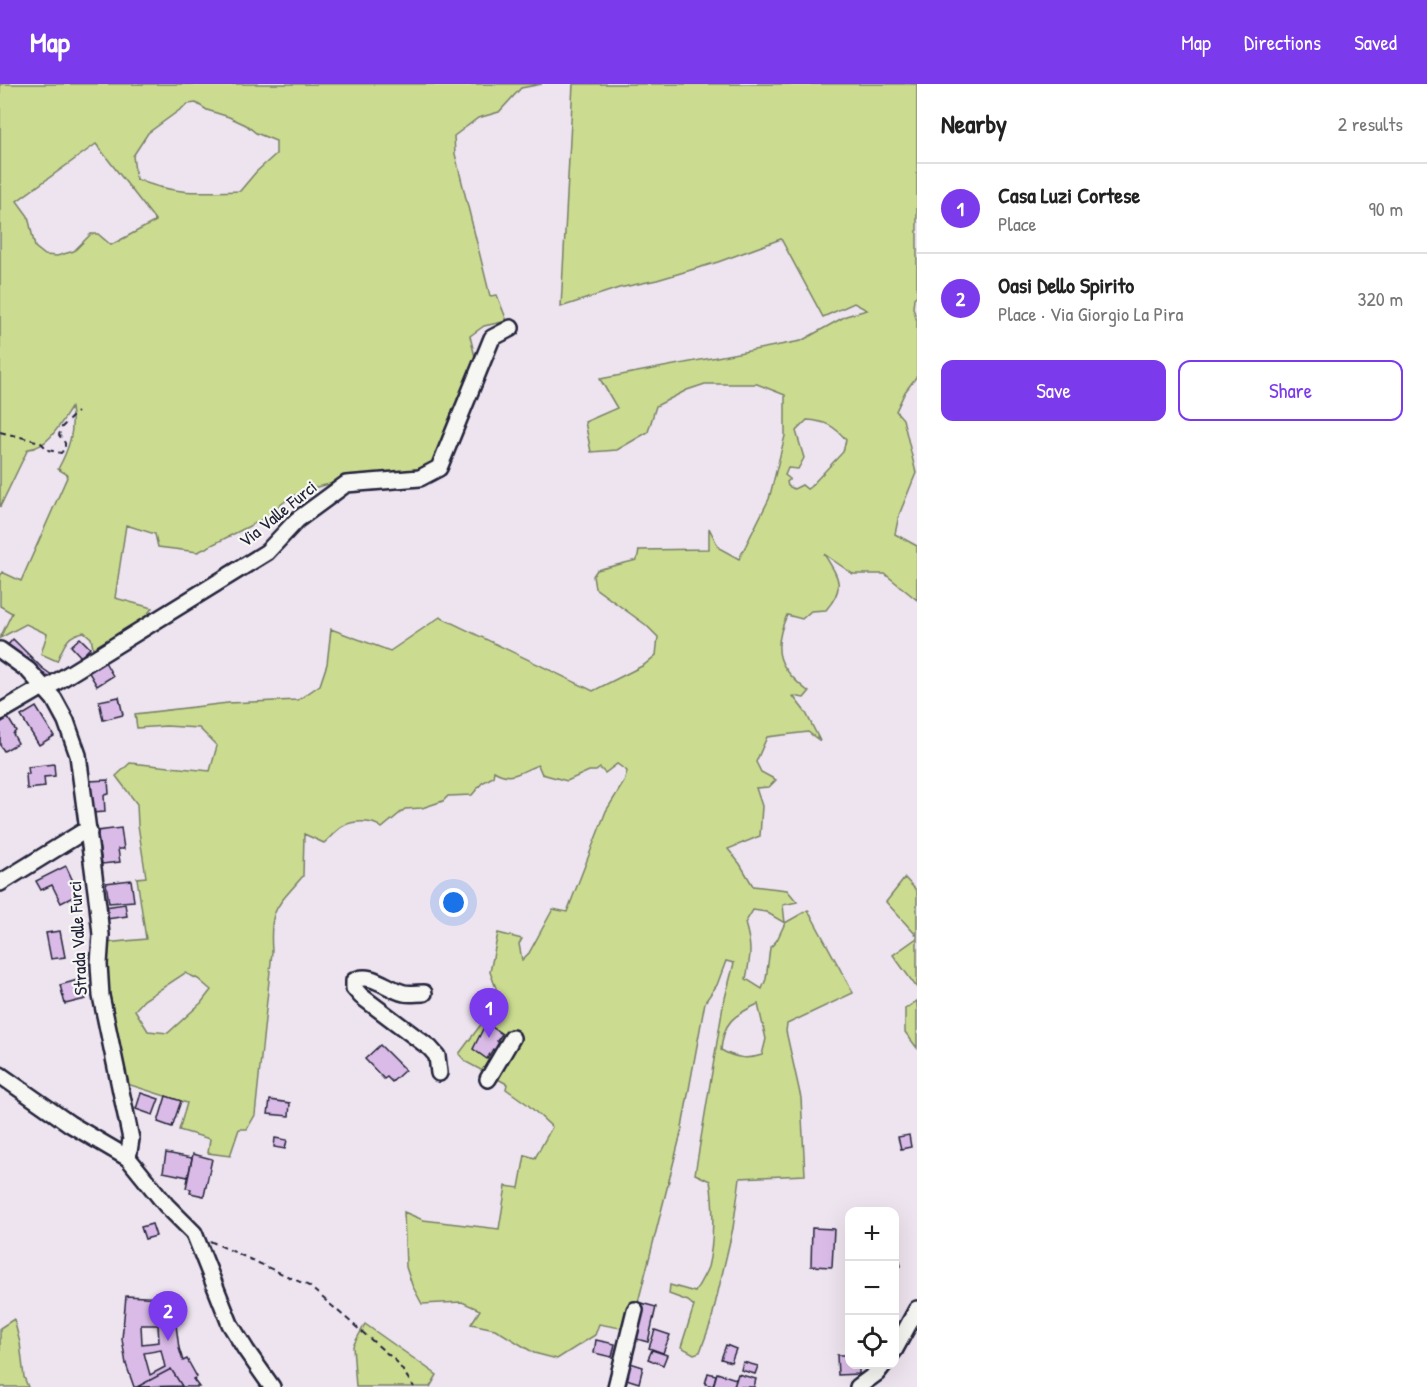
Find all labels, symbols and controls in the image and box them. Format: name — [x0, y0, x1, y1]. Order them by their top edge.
text: Map — [30, 23, 70, 61]
text: Map — [1181, 28, 1211, 57]
text: Directions — [1244, 28, 1321, 57]
text: Saved — [1354, 28, 1397, 57]
text: Nearby — [941, 106, 1007, 141]
text: 2 results — [1338, 110, 1403, 137]
text: Casa Luzi Cortese — [998, 180, 1140, 210]
text: 1 — [957, 195, 964, 222]
text: 90 m — [1369, 195, 1403, 222]
text: Place — [998, 210, 1037, 237]
text: Oasi Dello Spirito — [998, 270, 1134, 300]
text: 2 — [956, 285, 965, 312]
text: 320 m — [1358, 285, 1403, 312]
text: Place · Via Giorgio La Pira — [998, 300, 1183, 327]
button: Save — [941, 360, 1166, 421]
button: Share — [1178, 360, 1403, 421]
street label: Via Valle Furci — [233, 474, 322, 553]
street label: Strada Valle Furci — [62, 880, 93, 996]
your location — [439, 888, 468, 917]
pin: 1 — [470, 988, 508, 1038]
map controls — [845, 1207, 899, 1369]
button: + — [845, 1207, 899, 1261]
button: − — [845, 1261, 899, 1315]
pin: 2 — [148, 1292, 188, 1341]
button: locate — [845, 1315, 899, 1369]

